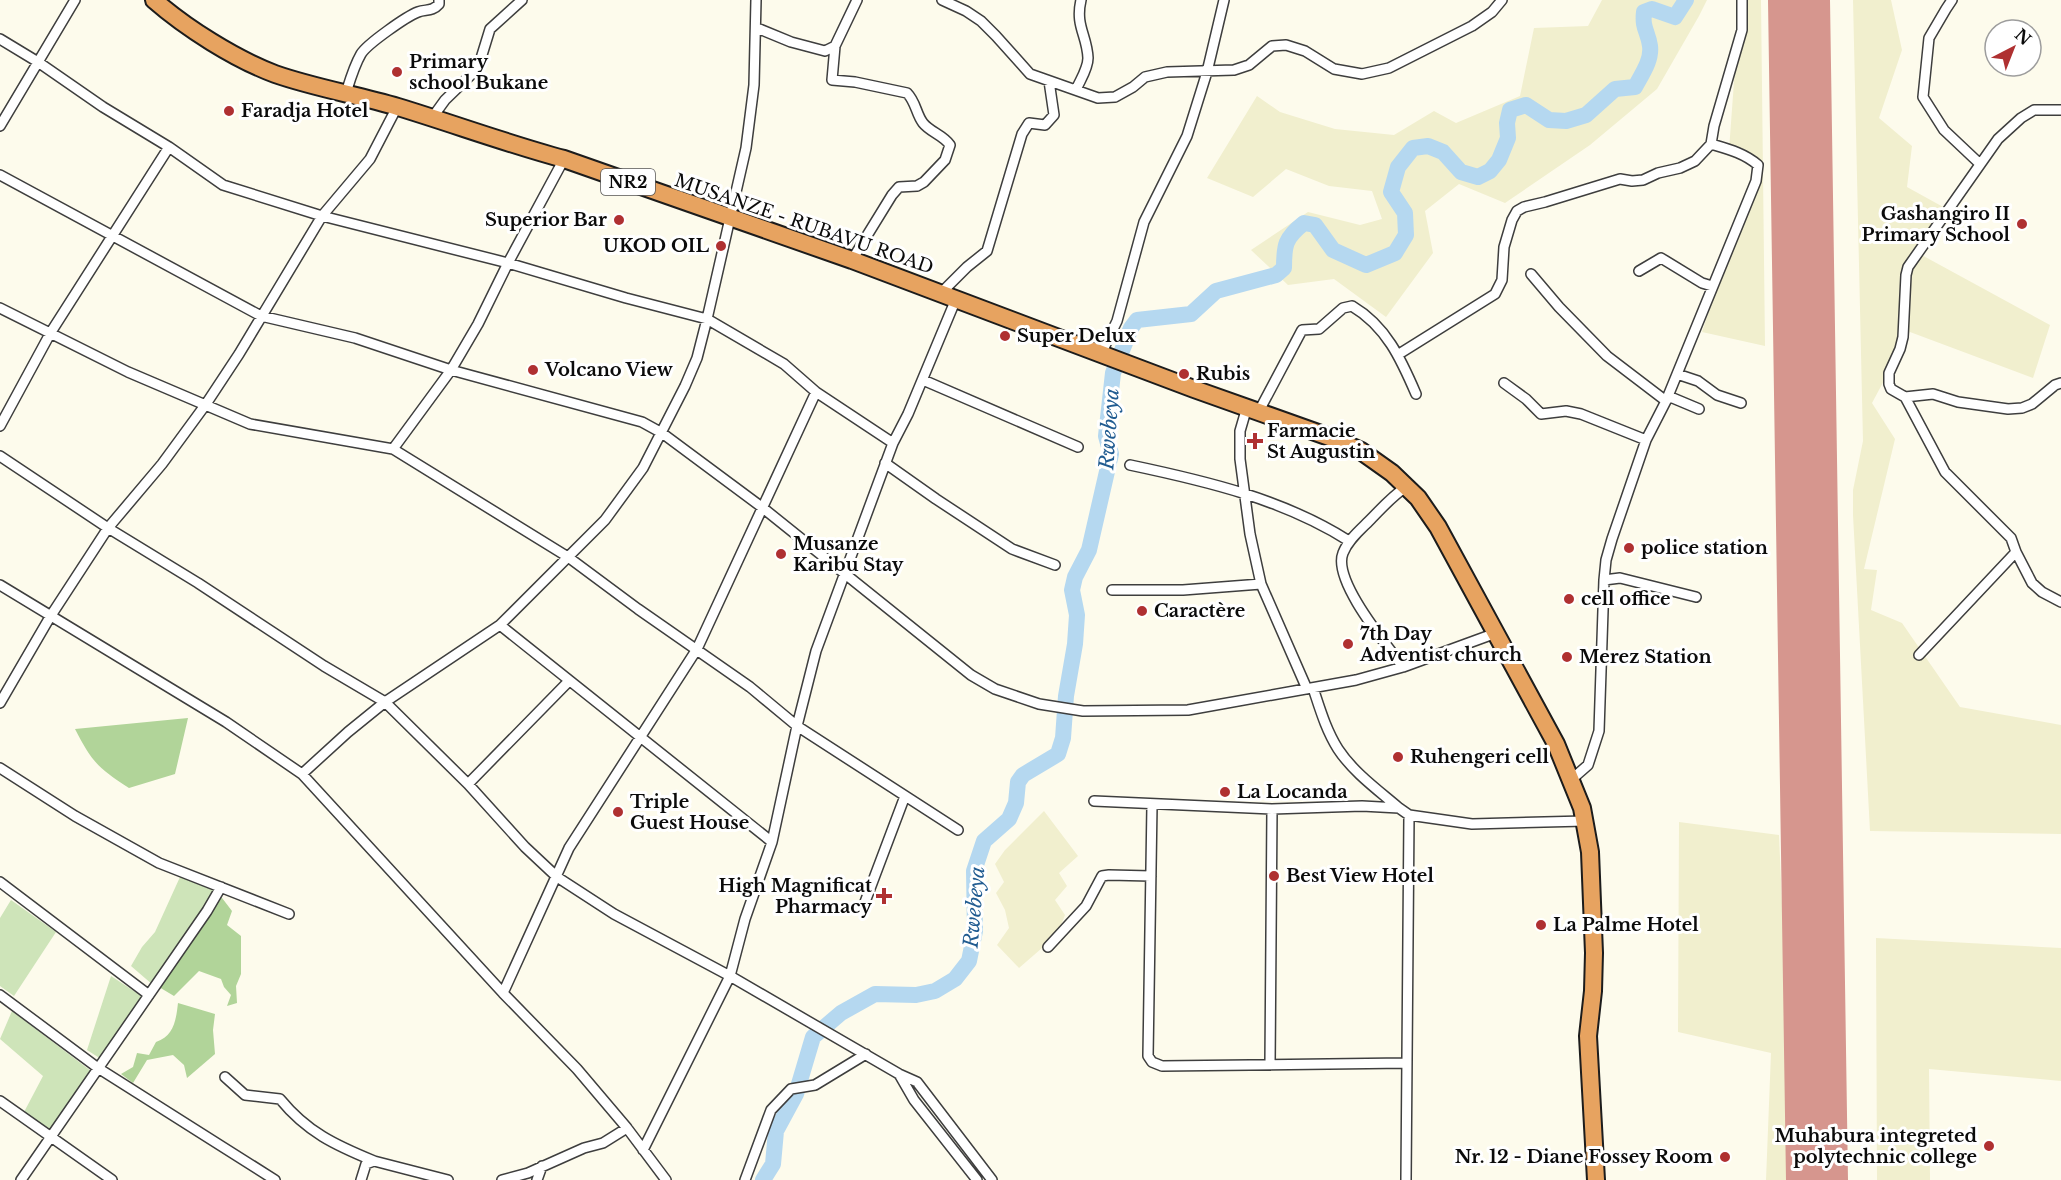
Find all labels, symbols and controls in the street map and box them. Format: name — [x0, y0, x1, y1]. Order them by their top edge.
north arrow — [1983, 18, 2043, 78]
text: N — [2011, 24, 2035, 49]
place label: Primary school Bukane — [409, 51, 548, 94]
marker: Primary school Bukane — [390, 65, 404, 79]
place label: Faradja Hotel — [241, 100, 369, 122]
marker: Faradja Hotel — [222, 104, 236, 118]
road number: NR2 — [601, 169, 655, 195]
street label: MUSANZE - RUBAVU ROAD — [672, 169, 936, 279]
place label: Gashangiro II Primary School — [1861, 203, 2011, 246]
place label: Superior Bar — [485, 209, 607, 231]
marker: Superior Bar — [612, 213, 626, 227]
marker: Gashangiro II Primary School — [2015, 217, 2029, 231]
place label: UKOD OIL — [603, 235, 709, 257]
marker: UKOD OIL — [714, 239, 728, 253]
place label: Super Delux — [1017, 325, 1136, 347]
marker: Super Delux — [998, 329, 1012, 343]
place label: Volcano View — [544, 359, 674, 381]
marker: Volcano View — [526, 363, 540, 377]
place label: Rubis — [1196, 363, 1250, 385]
marker: Rubis — [1177, 367, 1191, 381]
water label: Rwebeya — [1094, 387, 1124, 472]
place label: Farmacie St Augustin — [1267, 420, 1375, 463]
marker: Farmacie St Augustin — [1248, 434, 1262, 448]
place label: Musanze Karibu Stay — [793, 533, 904, 576]
place label: police station — [1641, 537, 1768, 559]
marker: police station — [1622, 541, 1636, 555]
marker: Musanze Karibu Stay — [774, 547, 788, 561]
place label: cell office — [1581, 588, 1671, 610]
marker: cell office — [1562, 592, 1576, 606]
place label: Caractère — [1154, 600, 1245, 622]
marker: Caractère — [1135, 604, 1149, 618]
place label: 7th Day Adventist church — [1359, 623, 1522, 666]
marker: 7th Day Adventist church — [1341, 637, 1355, 651]
place label: Merez Station — [1579, 646, 1712, 668]
marker: Merez Station — [1560, 650, 1574, 664]
place label: Ruhengeri cell — [1410, 746, 1549, 768]
marker: Ruhengeri cell — [1391, 750, 1405, 764]
place label: La Locanda — [1237, 781, 1348, 803]
marker: La Locanda — [1218, 785, 1232, 799]
place label: Triple Guest House — [630, 791, 749, 834]
marker: Triple Guest House — [611, 805, 625, 819]
water label: Rwebeya — [958, 865, 990, 950]
place label: Best View Hotel — [1286, 865, 1434, 887]
marker: Best View Hotel — [1267, 869, 1281, 883]
place label: High Magnificat Pharmacy — [719, 875, 872, 918]
marker: High Magnificat Pharmacy — [877, 889, 891, 903]
place label: La Palme Hotel — [1553, 914, 1699, 936]
marker: La Palme Hotel — [1534, 918, 1548, 932]
place label: Muhabura integreted polytechnic college — [1775, 1125, 1977, 1168]
marker: Muhabura integreted polytechnic college — [1982, 1139, 1996, 1153]
place label: Nr. 12 - Diane Fossey Room — [1455, 1146, 1713, 1168]
marker: Nr. 12 - Diane Fossey Room — [1718, 1150, 1732, 1164]

